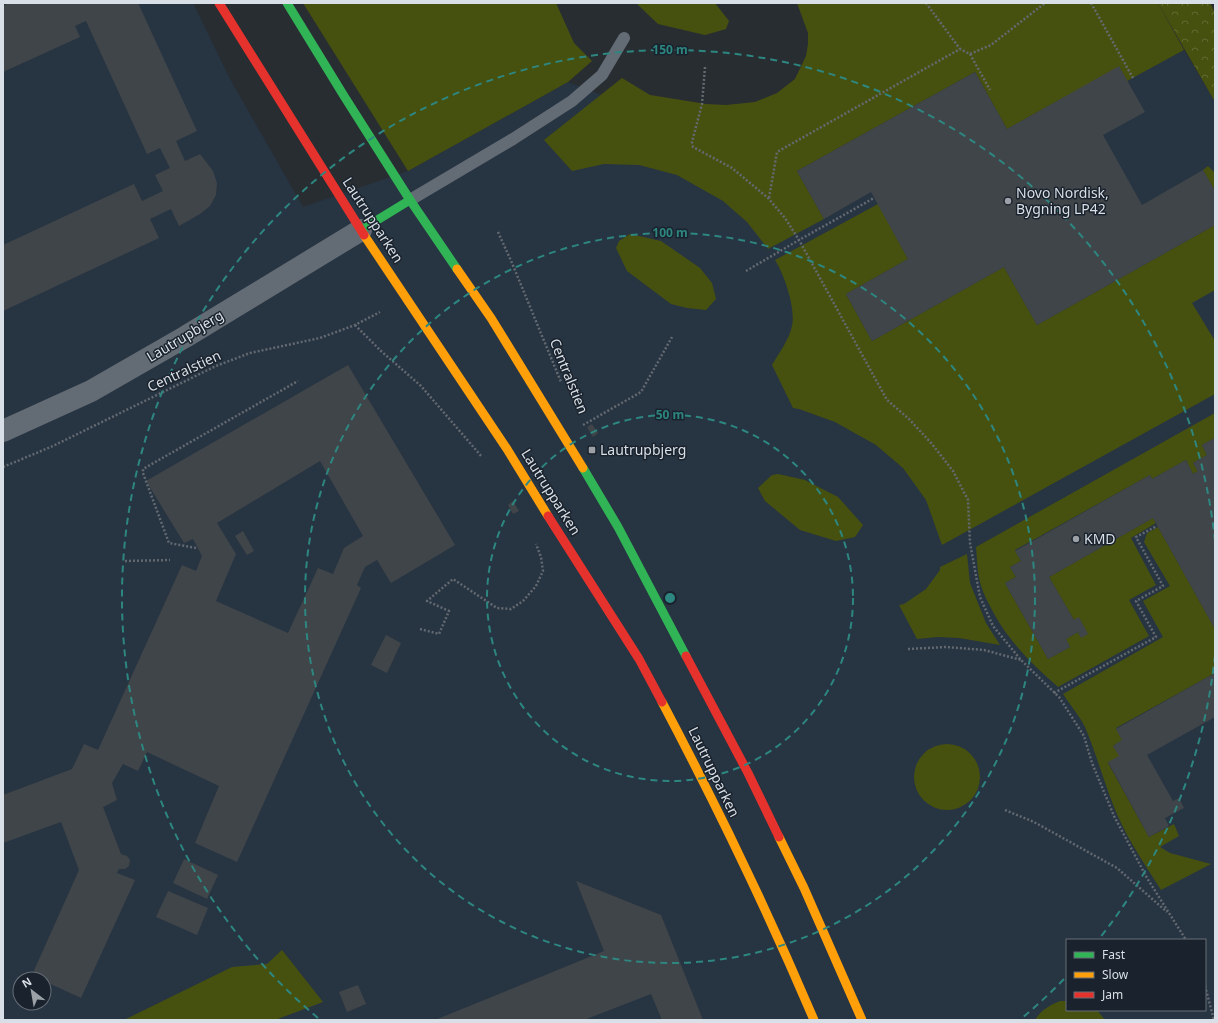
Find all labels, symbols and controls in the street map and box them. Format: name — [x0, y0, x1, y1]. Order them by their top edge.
text: 150 m — [652, 41, 688, 58]
street label: Lautrupparken — [339, 173, 408, 266]
place label: Novo Nordisk, Bygning LP42 — [1016, 183, 1109, 218]
marker: Novo Nordisk, Bygning LP42 — [1003, 196, 1013, 206]
text: 100 m — [652, 224, 688, 241]
street label: Lautrupbjerg — [143, 305, 227, 366]
street label: Centralstien — [546, 335, 593, 416]
street label: Centralstien — [144, 345, 224, 396]
text: 50 m — [656, 406, 684, 423]
place label: Lautrupbjerg — [600, 440, 686, 459]
street label: Lautrupparken — [517, 445, 586, 538]
marker: Lautrupbjerg — [587, 445, 597, 455]
place label: KMD — [1084, 529, 1116, 548]
marker: KMD — [1071, 534, 1081, 544]
centre of rings — [663, 591, 677, 605]
street label: Lautrupparken — [684, 723, 745, 820]
legend — [1066, 939, 1206, 1011]
text: Fast — [1102, 946, 1126, 963]
text: Slow — [1102, 966, 1129, 983]
north arrow — [12, 971, 52, 1011]
text: N — [19, 973, 34, 991]
text: Jam — [1101, 986, 1123, 1003]

